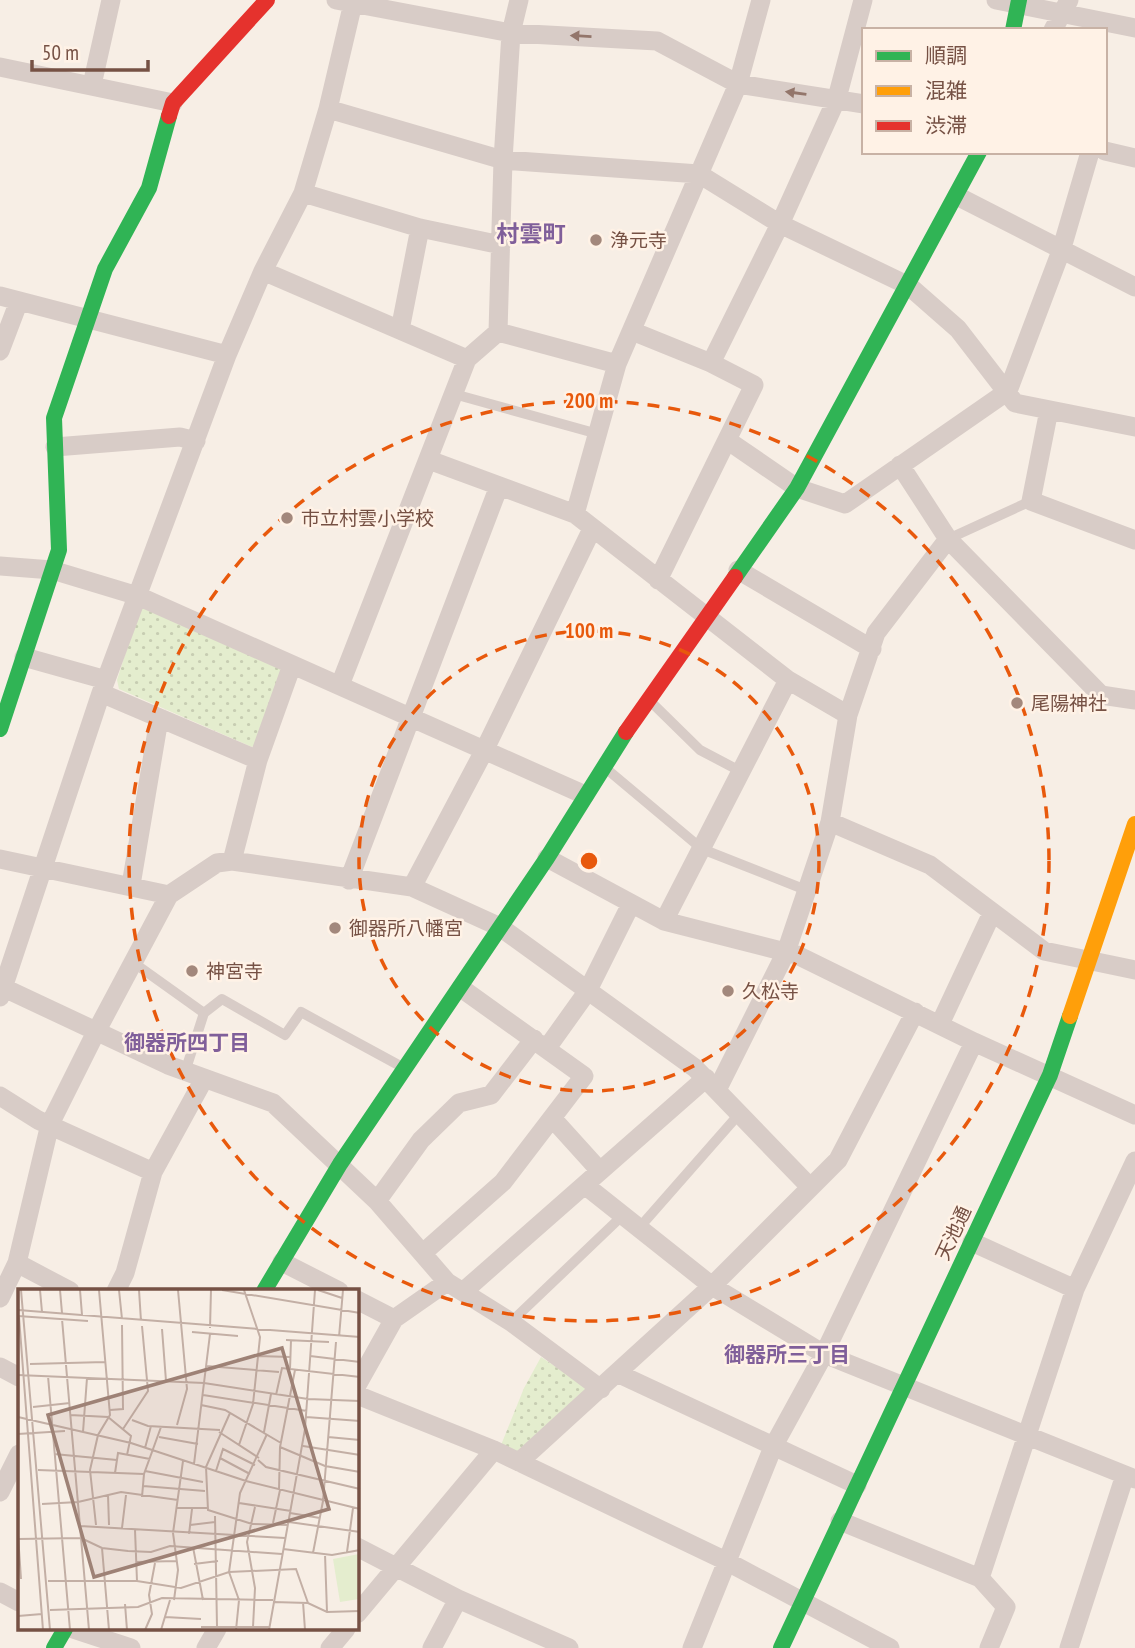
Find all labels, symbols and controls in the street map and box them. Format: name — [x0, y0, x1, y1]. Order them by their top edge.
scale bar — [32, 28, 147, 72]
legend — [862, 28, 1107, 154]
one-way arrow — [569, 31, 591, 42]
text: 50 m — [42, 39, 79, 66]
text: 順調 — [925, 42, 967, 69]
text: 混雑 — [925, 77, 967, 104]
one-way arrow — [785, 87, 807, 98]
text: 渋滞 — [925, 112, 967, 139]
district label: 村雲町 — [497, 219, 566, 248]
place label: 浄元寺 — [610, 228, 667, 252]
marker: 浄元寺 — [588, 232, 604, 248]
text: 200 m — [565, 387, 613, 414]
place label: 市立村雲小学校 — [301, 506, 434, 530]
marker: 市立村雲小学校 — [279, 510, 295, 526]
text: 100 m — [565, 617, 613, 644]
place label: 尾陽神社 — [1031, 691, 1107, 715]
marker: 尾陽神社 — [1009, 695, 1025, 711]
centre of rings — [577, 849, 601, 873]
place label: 御器所八幡宮 — [349, 916, 463, 940]
marker: 御器所八幡宮 — [327, 920, 343, 936]
place label: 神宮寺 — [206, 959, 263, 983]
marker: 神宮寺 — [184, 963, 200, 979]
place label: 久松寺 — [742, 979, 799, 1003]
marker: 久松寺 — [720, 983, 736, 999]
district label: 御器所四丁目 — [124, 1029, 250, 1056]
street label: 天池通 — [930, 1202, 976, 1264]
inset map — [18, 1289, 359, 1630]
district label: 御器所三丁目 — [724, 1341, 850, 1368]

